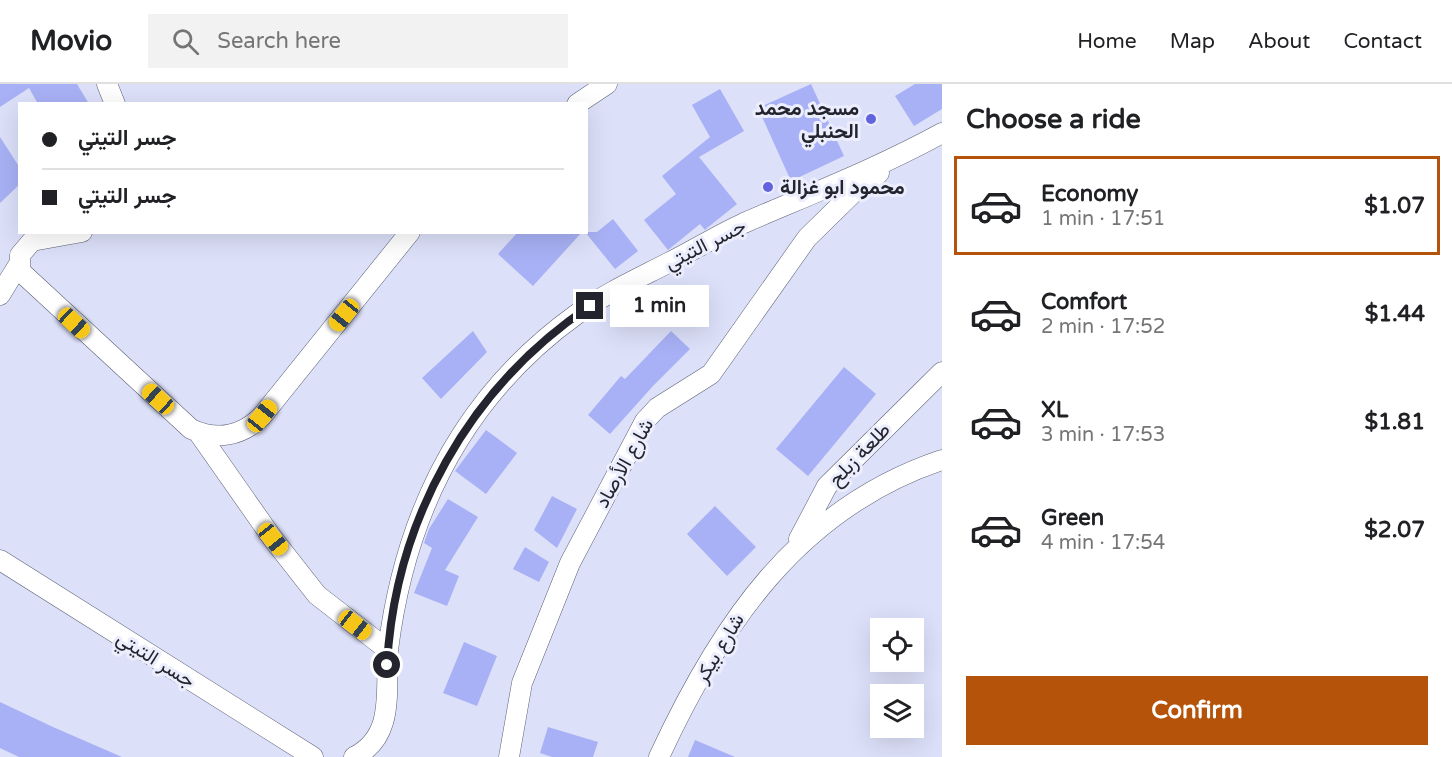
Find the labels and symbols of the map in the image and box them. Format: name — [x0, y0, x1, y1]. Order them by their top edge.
place label: مسجد محمد الحنبلي — [755, 97, 859, 148]
marker: مسجد محمد الحنبلي — [864, 112, 878, 126]
place label: محمود ابو غزالة — [780, 176, 905, 200]
marker: محمود ابو غزالة — [761, 180, 775, 194]
street label: جسر التيتي — [661, 214, 752, 279]
callout: 1 min — [611, 285, 710, 327]
route end — [576, 292, 603, 319]
car — [326, 295, 362, 335]
car — [55, 304, 93, 342]
car — [139, 380, 177, 418]
car — [244, 396, 280, 436]
street label: شارع الأرصاد — [591, 415, 660, 513]
street label: طلعة زبلح — [824, 418, 896, 492]
car — [255, 519, 291, 559]
car — [335, 607, 375, 643]
street label: شارع بيكر — [689, 610, 751, 689]
street label: جسر التيتي — [110, 626, 199, 697]
route start — [373, 651, 400, 678]

